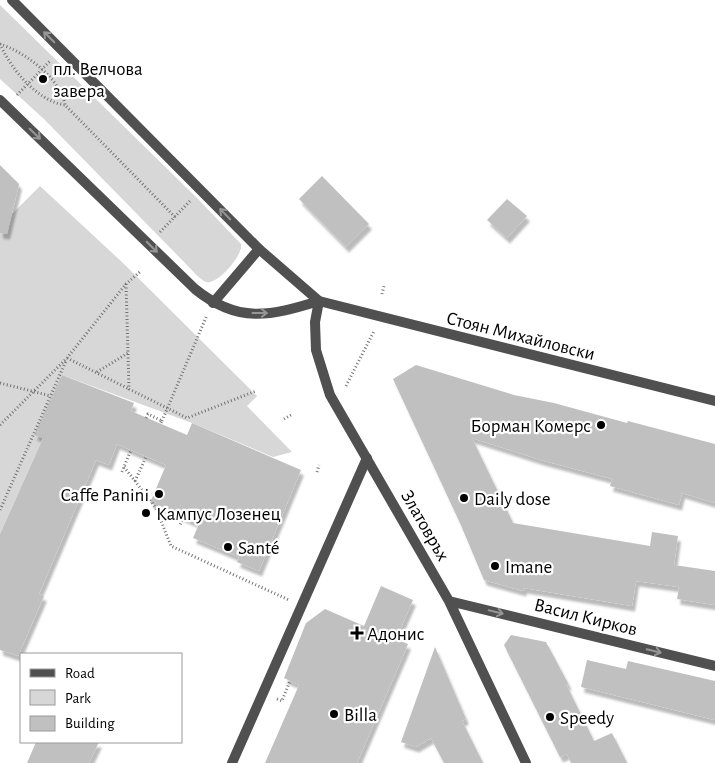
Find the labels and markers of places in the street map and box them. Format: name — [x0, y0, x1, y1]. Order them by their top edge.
place label: пл. Велчова завера — [53, 60, 143, 101]
marker: пл. Велчова завера — [37, 73, 49, 85]
place label: Борман Комерс — [471, 417, 591, 436]
marker: Борман Комерс — [595, 419, 607, 431]
place label: Caffe Panini — [61, 486, 149, 505]
marker: Caffe Panini — [153, 488, 165, 500]
place label: Daily dose — [474, 490, 551, 509]
marker: Daily dose — [458, 492, 470, 504]
place label: Кампус Лозенец — [156, 505, 281, 524]
marker: Кампус Лозенец — [140, 507, 152, 519]
place label: Santé — [238, 539, 280, 558]
marker: Santé — [222, 541, 234, 553]
place label: Imane — [505, 558, 552, 577]
marker: Imane — [489, 560, 501, 572]
place label: Адонис — [367, 625, 424, 644]
marker: Адонис — [351, 627, 363, 639]
place label: Billa — [344, 706, 377, 725]
marker: Billa — [328, 708, 340, 720]
place label: Speedy — [560, 709, 614, 728]
marker: Speedy — [544, 711, 556, 723]

